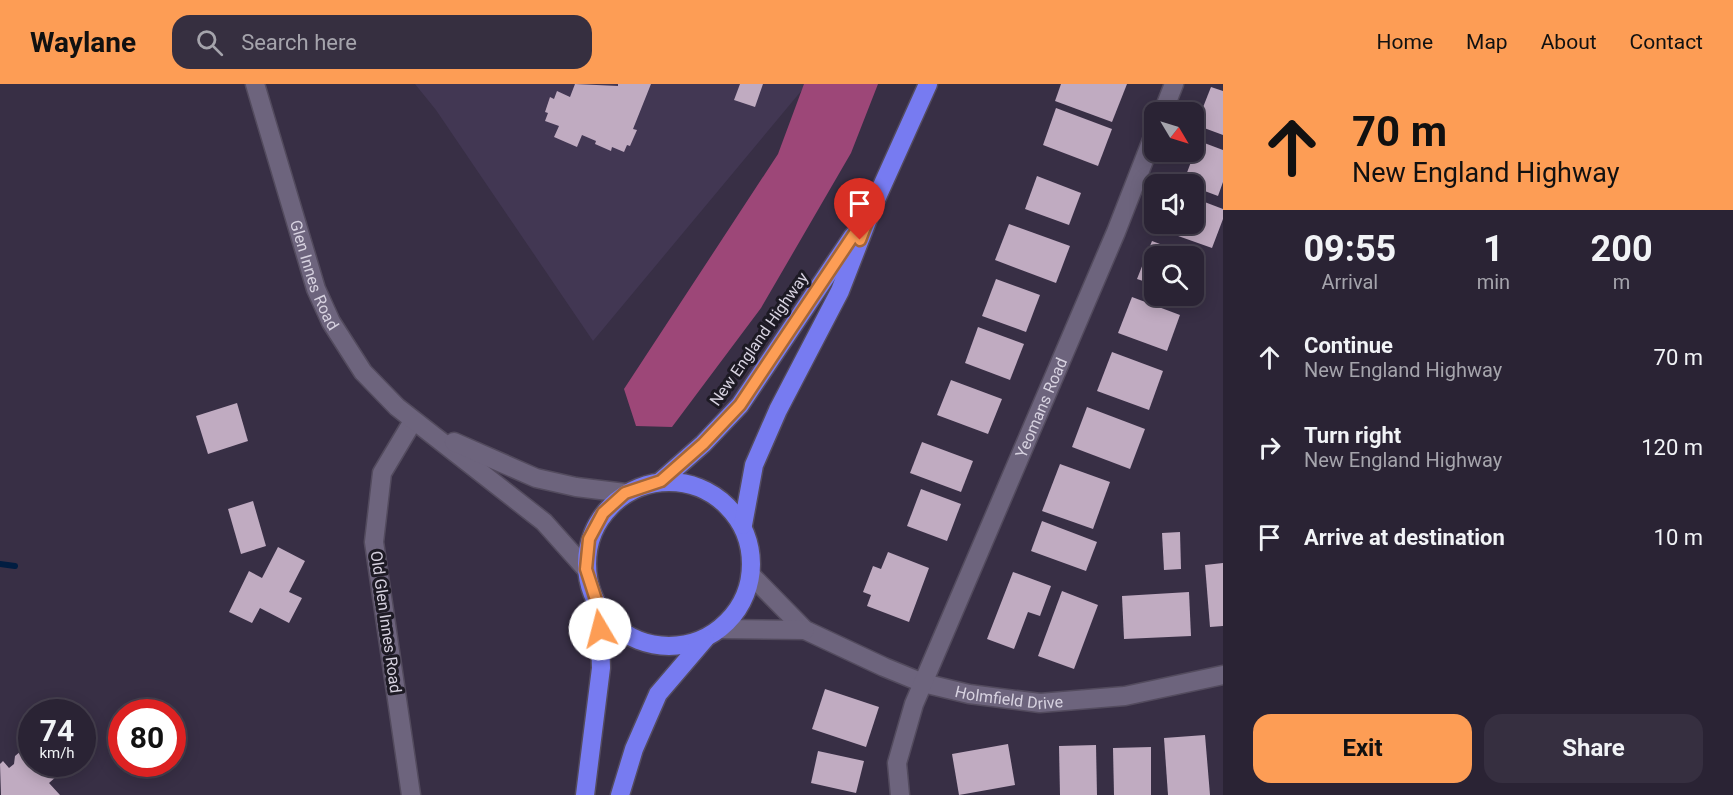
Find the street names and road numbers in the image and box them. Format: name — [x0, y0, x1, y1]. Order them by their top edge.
street label: Glen Innes Road — [286, 218, 343, 334]
street label: New England Highway — [706, 268, 812, 409]
street label: Yeomans Road — [1011, 355, 1071, 461]
street label: Old Glen Innes Road — [367, 550, 405, 694]
street label: Holmfield Drive — [953, 681, 1064, 713]

